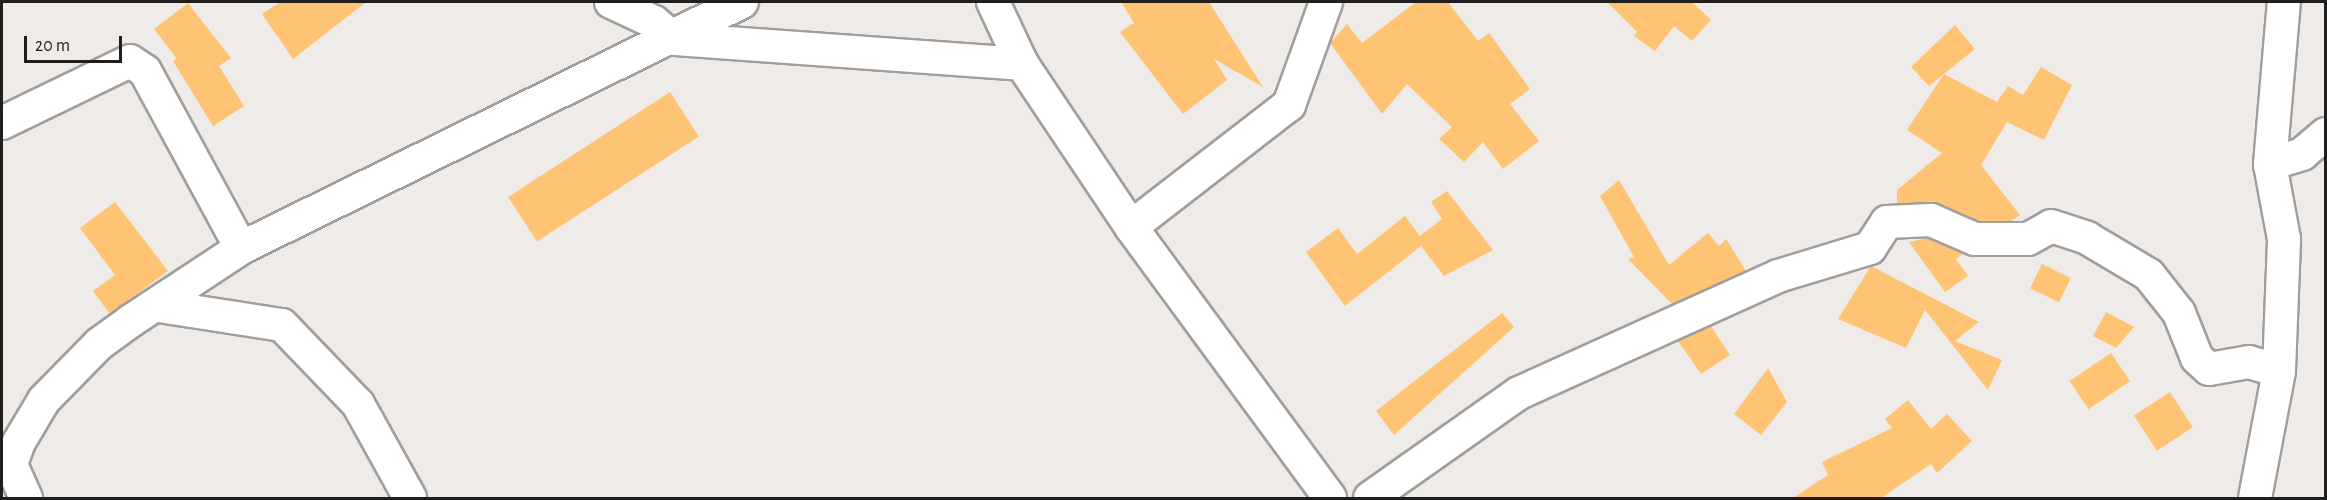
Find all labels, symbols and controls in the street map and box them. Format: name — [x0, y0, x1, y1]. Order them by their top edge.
scale bar — [27, 24, 124, 62]
text: 20 m — [35, 37, 70, 55]

